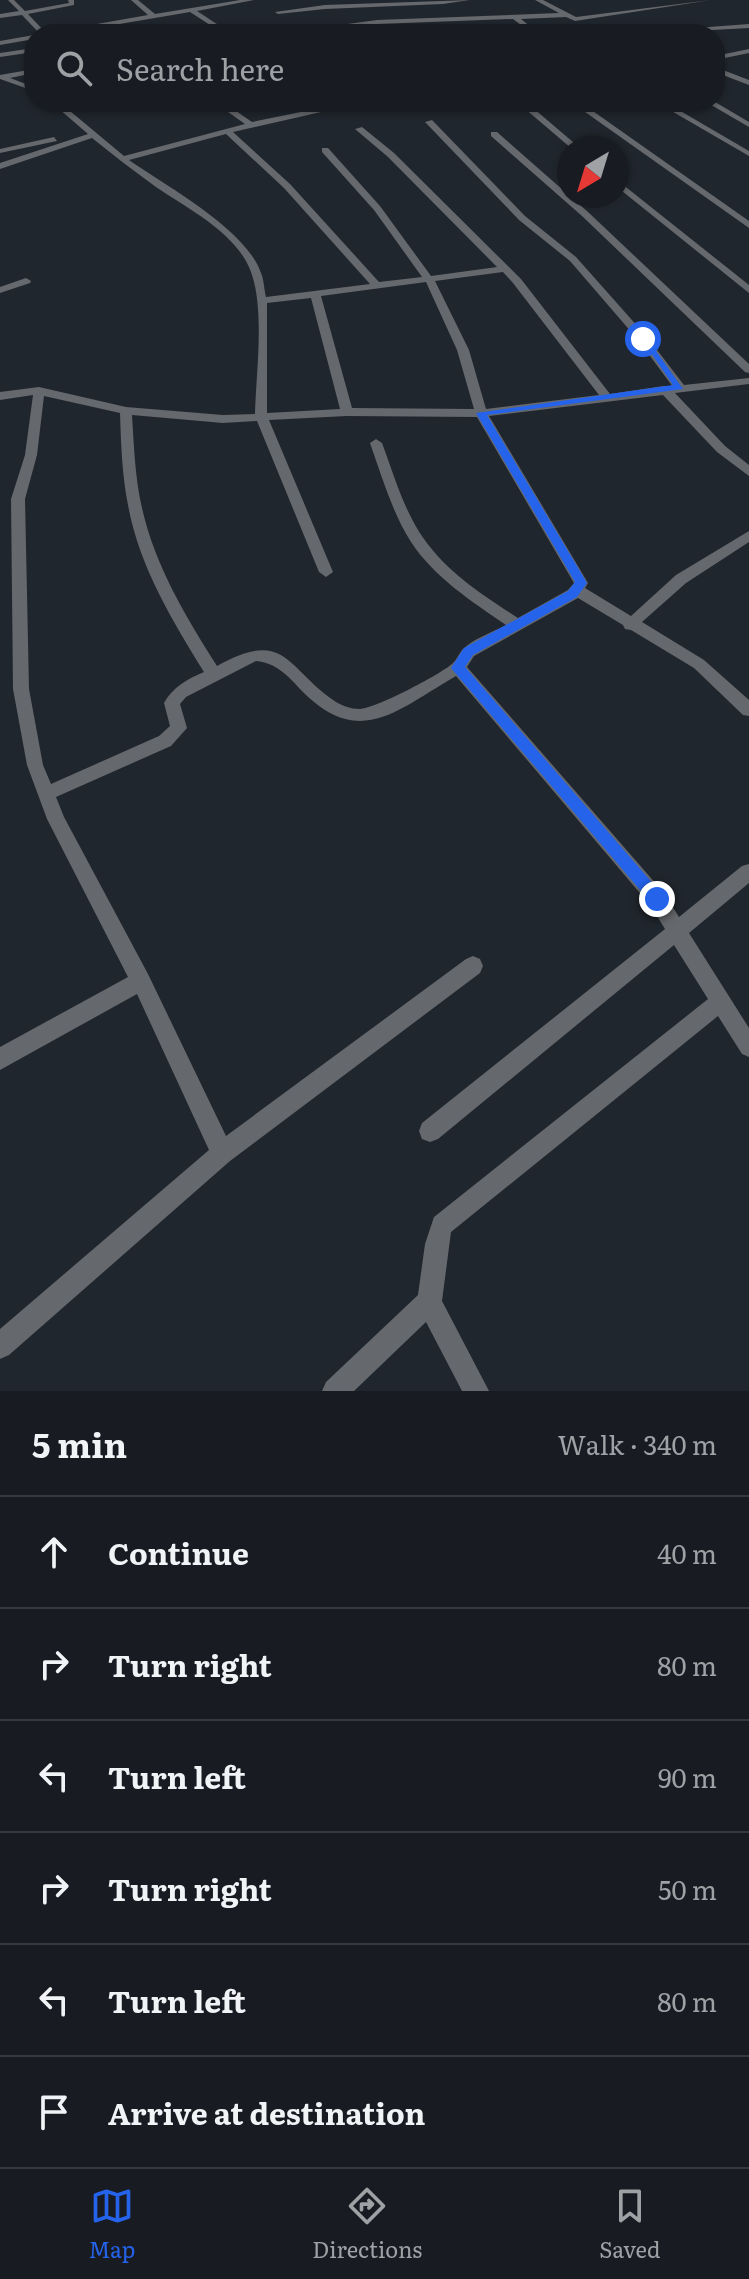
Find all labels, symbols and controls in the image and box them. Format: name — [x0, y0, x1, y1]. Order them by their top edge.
search box — [24, 24, 725, 112]
icon: search — [52, 46, 96, 90]
text: Search here — [116, 46, 284, 90]
north arrow — [557, 136, 629, 208]
route start — [625, 321, 661, 357]
route end — [639, 881, 675, 917]
text: 5 min — [32, 1418, 127, 1468]
text: Walk · 340 m — [558, 1424, 717, 1463]
icon: ahead — [32, 1530, 76, 1574]
text: Continue — [108, 1530, 249, 1574]
text: 40 m — [657, 1533, 717, 1572]
icon: right — [32, 1642, 76, 1686]
text: Turn right — [108, 1642, 272, 1686]
text: 80 m — [657, 1645, 717, 1684]
icon: left — [32, 1754, 76, 1798]
text: Turn left — [108, 1754, 246, 1798]
text: 90 m — [658, 1757, 717, 1796]
icon: right — [32, 1866, 76, 1910]
text: Turn right — [108, 1866, 272, 1910]
text: 50 m — [658, 1869, 717, 1908]
icon: left — [32, 1978, 76, 2022]
text: Turn left — [108, 1978, 246, 2022]
text: 80 m — [657, 1981, 717, 2020]
icon: arrive — [32, 2090, 76, 2134]
text: Arrive at destination — [108, 2090, 425, 2134]
tab: Map — [88, 2184, 135, 2265]
tab: Directions — [312, 2184, 422, 2265]
tab: Saved — [599, 2184, 661, 2265]

